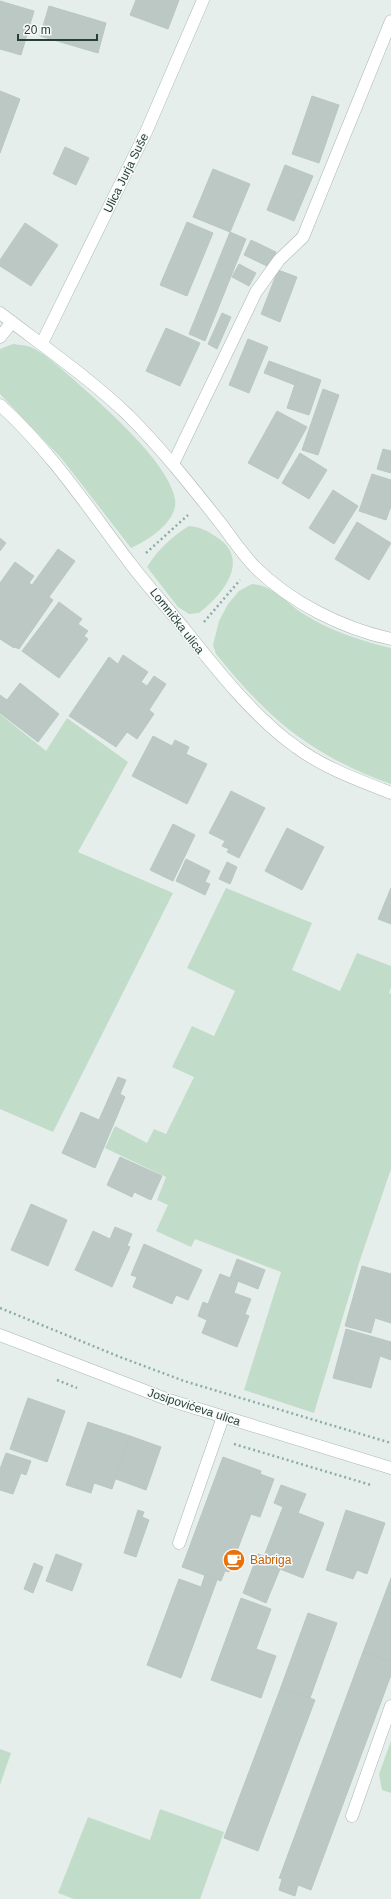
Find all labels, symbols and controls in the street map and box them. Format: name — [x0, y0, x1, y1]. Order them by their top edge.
scale bar — [18, 16, 97, 42]
text: 20 m — [24, 23, 51, 37]
street label: Ulica Jurja Suše — [101, 131, 151, 215]
street label: Lomnička ulica — [147, 585, 207, 657]
street label: Josipovićeva ulica — [146, 1385, 242, 1429]
cafe icon: Babriga — [221, 1547, 247, 1573]
place label: Babriga — [250, 1553, 292, 1567]

